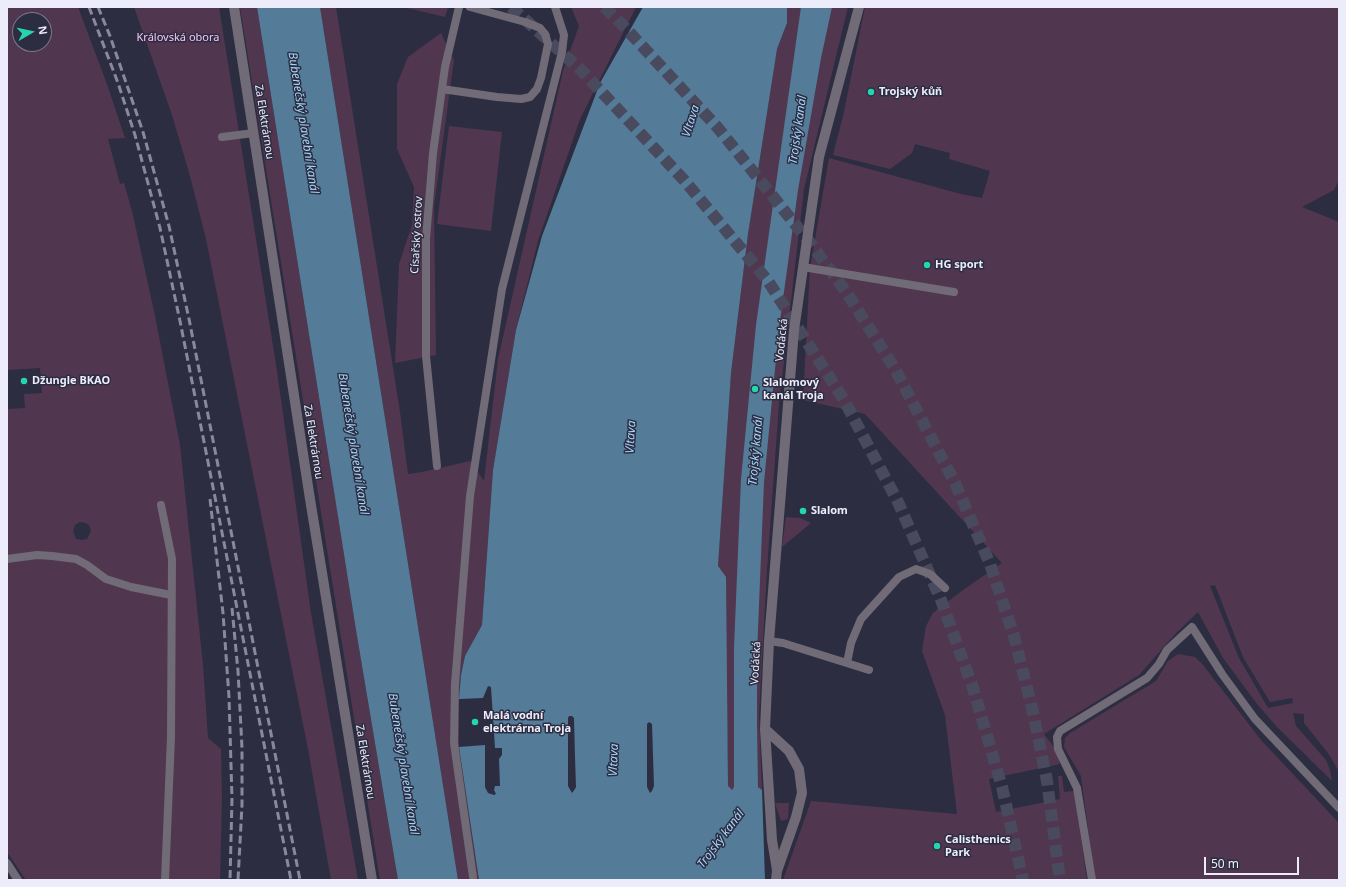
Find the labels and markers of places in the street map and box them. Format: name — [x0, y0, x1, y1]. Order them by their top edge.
place label: Trojský kůň — [879, 85, 942, 99]
marker: Trojský kůň — [866, 87, 876, 97]
place label: HG sport — [935, 258, 983, 272]
marker: HG sport — [922, 260, 932, 270]
place label: Džungle BKAO — [32, 374, 110, 388]
marker: Džungle BKAO — [19, 376, 29, 386]
place label: Slalomový kanál Troja — [763, 376, 824, 402]
marker: Slalomový kanál Troja — [750, 384, 760, 394]
place label: Slalom — [811, 504, 848, 518]
marker: Slalom — [798, 506, 808, 516]
place label: Malá vodní elektrárna Troja — [483, 709, 571, 735]
marker: Malá vodní elektrárna Troja — [470, 717, 480, 727]
place label: Calisthenics Park — [945, 833, 1011, 859]
marker: Calisthenics Park — [932, 841, 942, 851]

